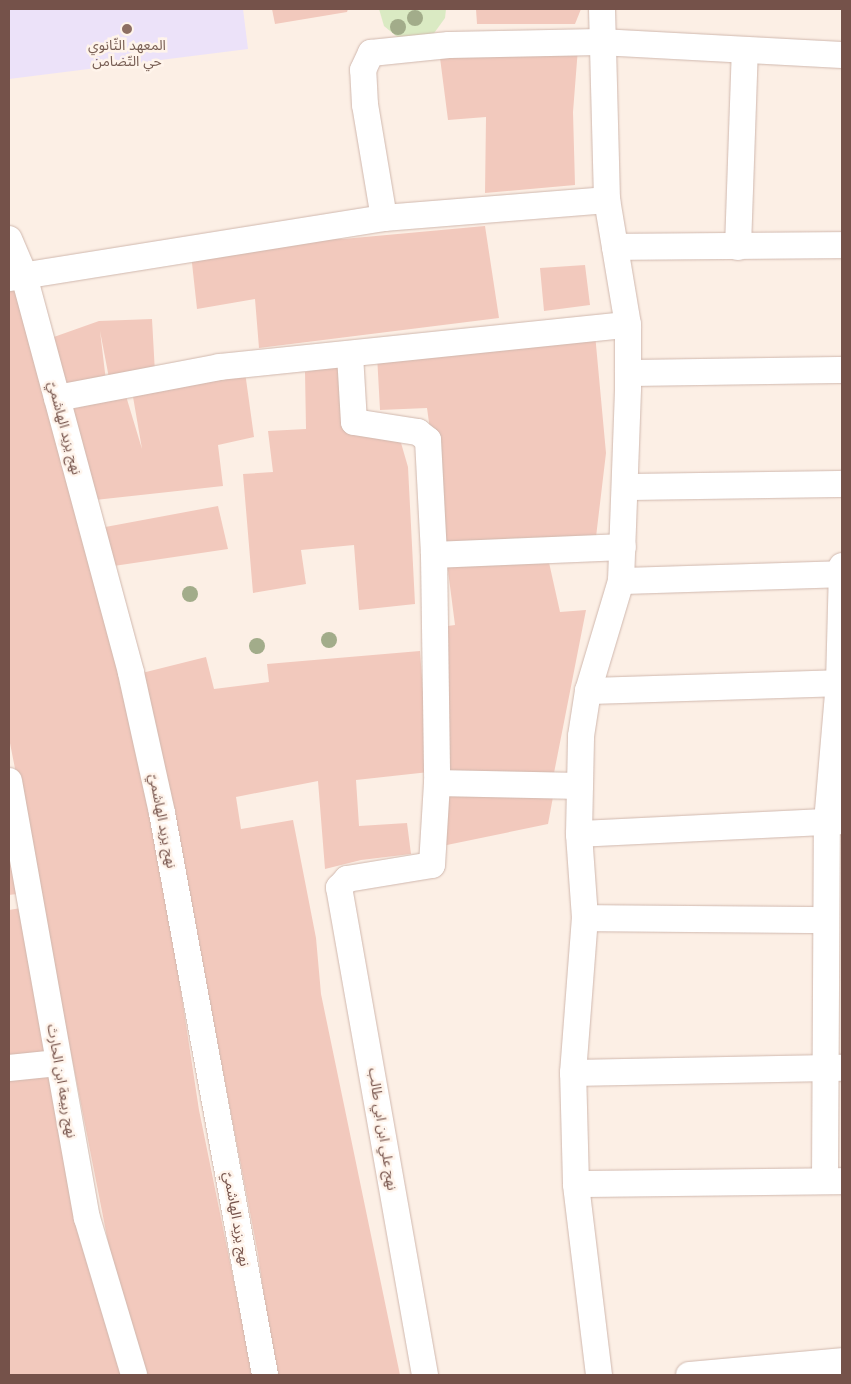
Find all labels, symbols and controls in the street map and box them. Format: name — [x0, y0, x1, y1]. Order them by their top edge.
marker: المعهد الثّانوي حي التّضامن — [121, 23, 133, 35]
place label: المعهد الثّانوي حي التّضامن — [88, 37, 166, 70]
street label: نهج يزيد الهاشميّ — [44, 380, 86, 476]
street label: نهج يزيد الهاشميّ — [146, 772, 180, 870]
street label: نهج ربيعة ابن الحارث — [44, 1023, 80, 1139]
street label: نهج علي ابن ابي طالب — [365, 1067, 401, 1191]
street label: نهج يزيد الهاشميّ — [220, 1170, 254, 1268]

